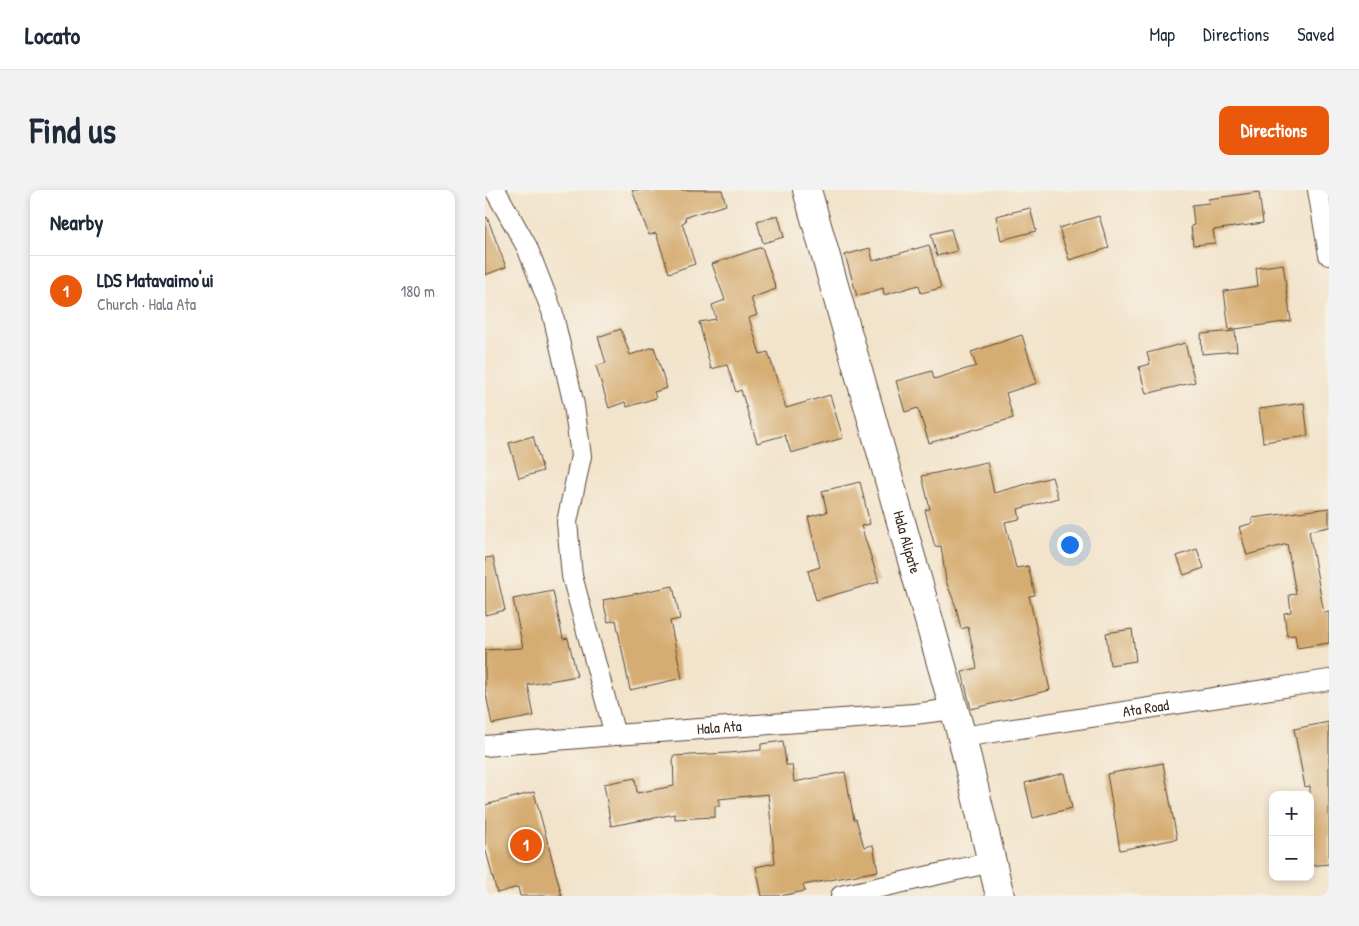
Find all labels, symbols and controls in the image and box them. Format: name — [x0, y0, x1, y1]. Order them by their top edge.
text: Locato — [25, 19, 80, 51]
text: Map — [1150, 22, 1175, 47]
text: Directions — [1203, 22, 1269, 47]
text: Saved — [1297, 22, 1334, 47]
button: Directions — [1219, 106, 1329, 155]
text: Find us — [30, 107, 116, 154]
text: Nearby — [50, 208, 103, 237]
text: LDS Matavaimo'ui — [97, 267, 214, 293]
text: 1 — [63, 280, 69, 302]
text: 180 m — [401, 280, 435, 302]
text: Church · Hala Ata — [97, 293, 196, 315]
street label: Hala Alipate — [888, 508, 926, 576]
your location — [1057, 532, 1083, 558]
street label: Ata Road — [1121, 694, 1170, 722]
street label: Hala Ata — [696, 715, 742, 739]
map controls — [1269, 791, 1314, 881]
button: + — [1269, 791, 1314, 836]
pin: 1 — [510, 826, 542, 864]
button: − — [1269, 836, 1314, 881]

